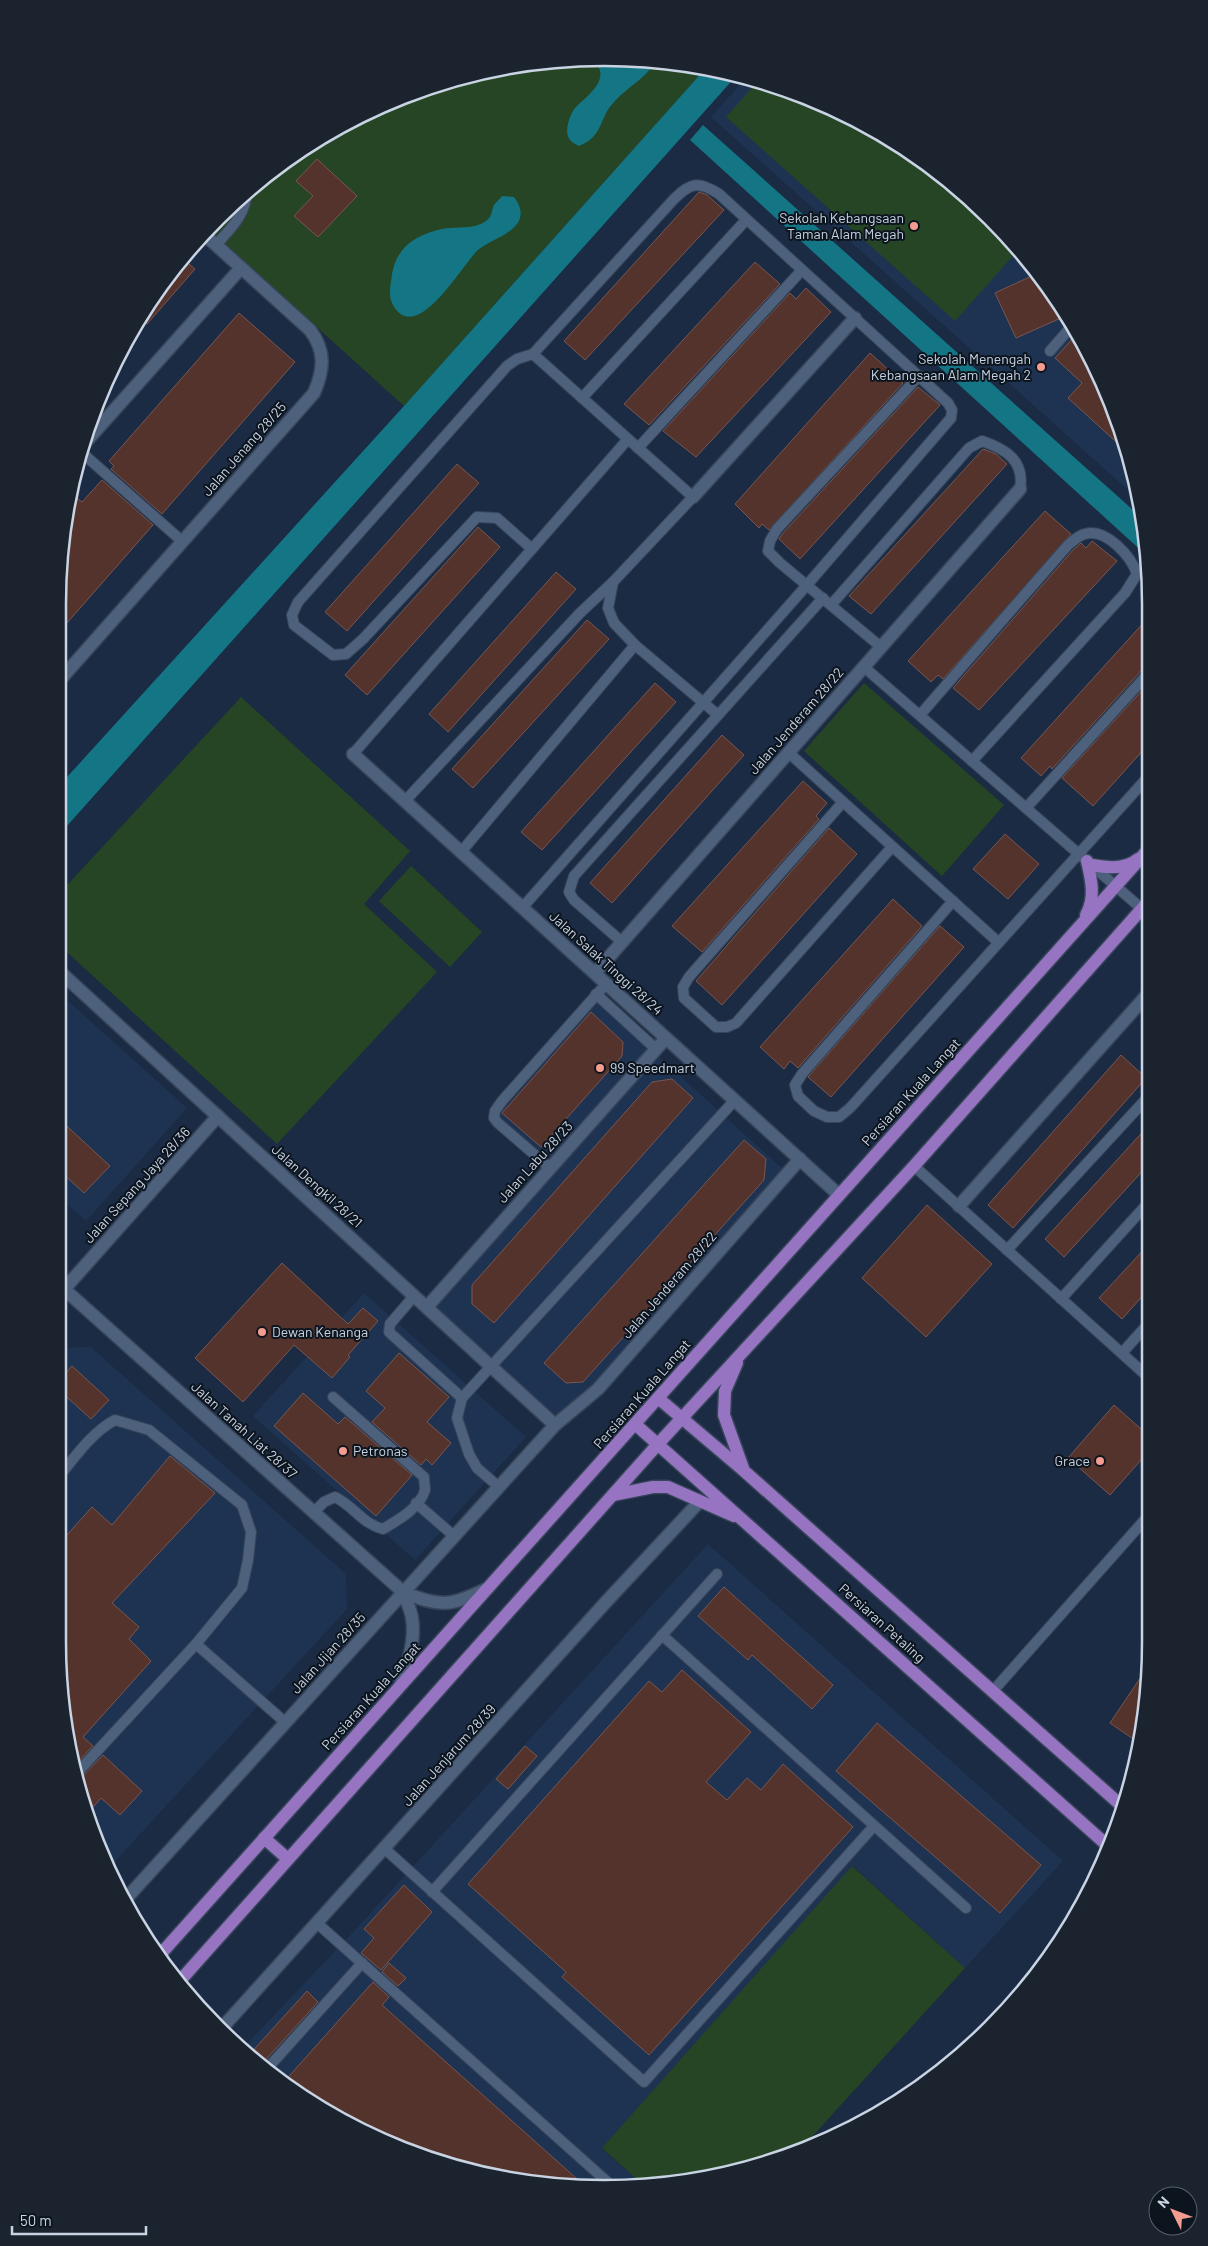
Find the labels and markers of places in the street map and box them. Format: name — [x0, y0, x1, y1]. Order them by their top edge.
place label: Sekolah Kebangsaan Taman Alam Megah — [779, 209, 904, 242]
marker: Sekolah Kebangsaan Taman Alam Megah — [908, 220, 920, 232]
place label: Sekolah Menengah Kebangsaan Alam Megah 2 — [871, 350, 1031, 383]
marker: Sekolah Menengah Kebangsaan Alam Megah 2 — [1035, 361, 1047, 373]
place label: 99 Speedmart — [610, 1059, 695, 1076]
marker: 99 Speedmart — [594, 1062, 606, 1074]
place label: Dewan Kenanga — [272, 1323, 368, 1340]
marker: Dewan Kenanga — [256, 1326, 268, 1338]
place label: Petronas — [353, 1442, 408, 1459]
marker: Petronas — [337, 1445, 349, 1457]
place label: Grace — [1054, 1452, 1090, 1469]
marker: Grace — [1094, 1455, 1106, 1467]

